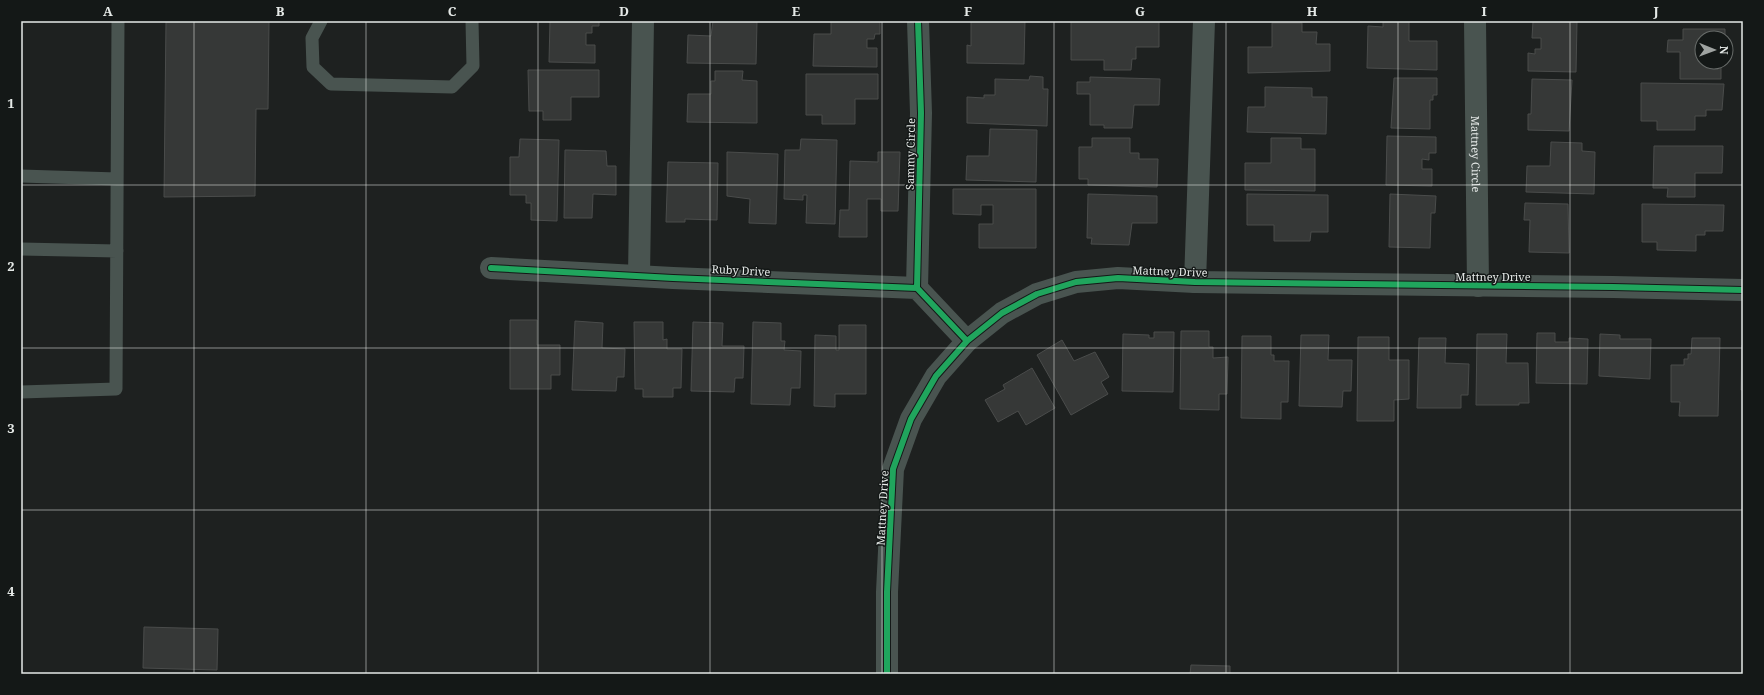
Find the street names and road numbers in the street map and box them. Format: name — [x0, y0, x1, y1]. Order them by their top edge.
street label: Mattney Circle — [1469, 116, 1484, 192]
street label: Sammy Circle — [902, 118, 918, 190]
street label: Ruby Drive — [711, 261, 771, 279]
street label: Mattney Drive — [1132, 262, 1208, 280]
street label: Mattney Drive — [1455, 269, 1531, 284]
street label: Mattney Drive — [873, 470, 891, 546]

